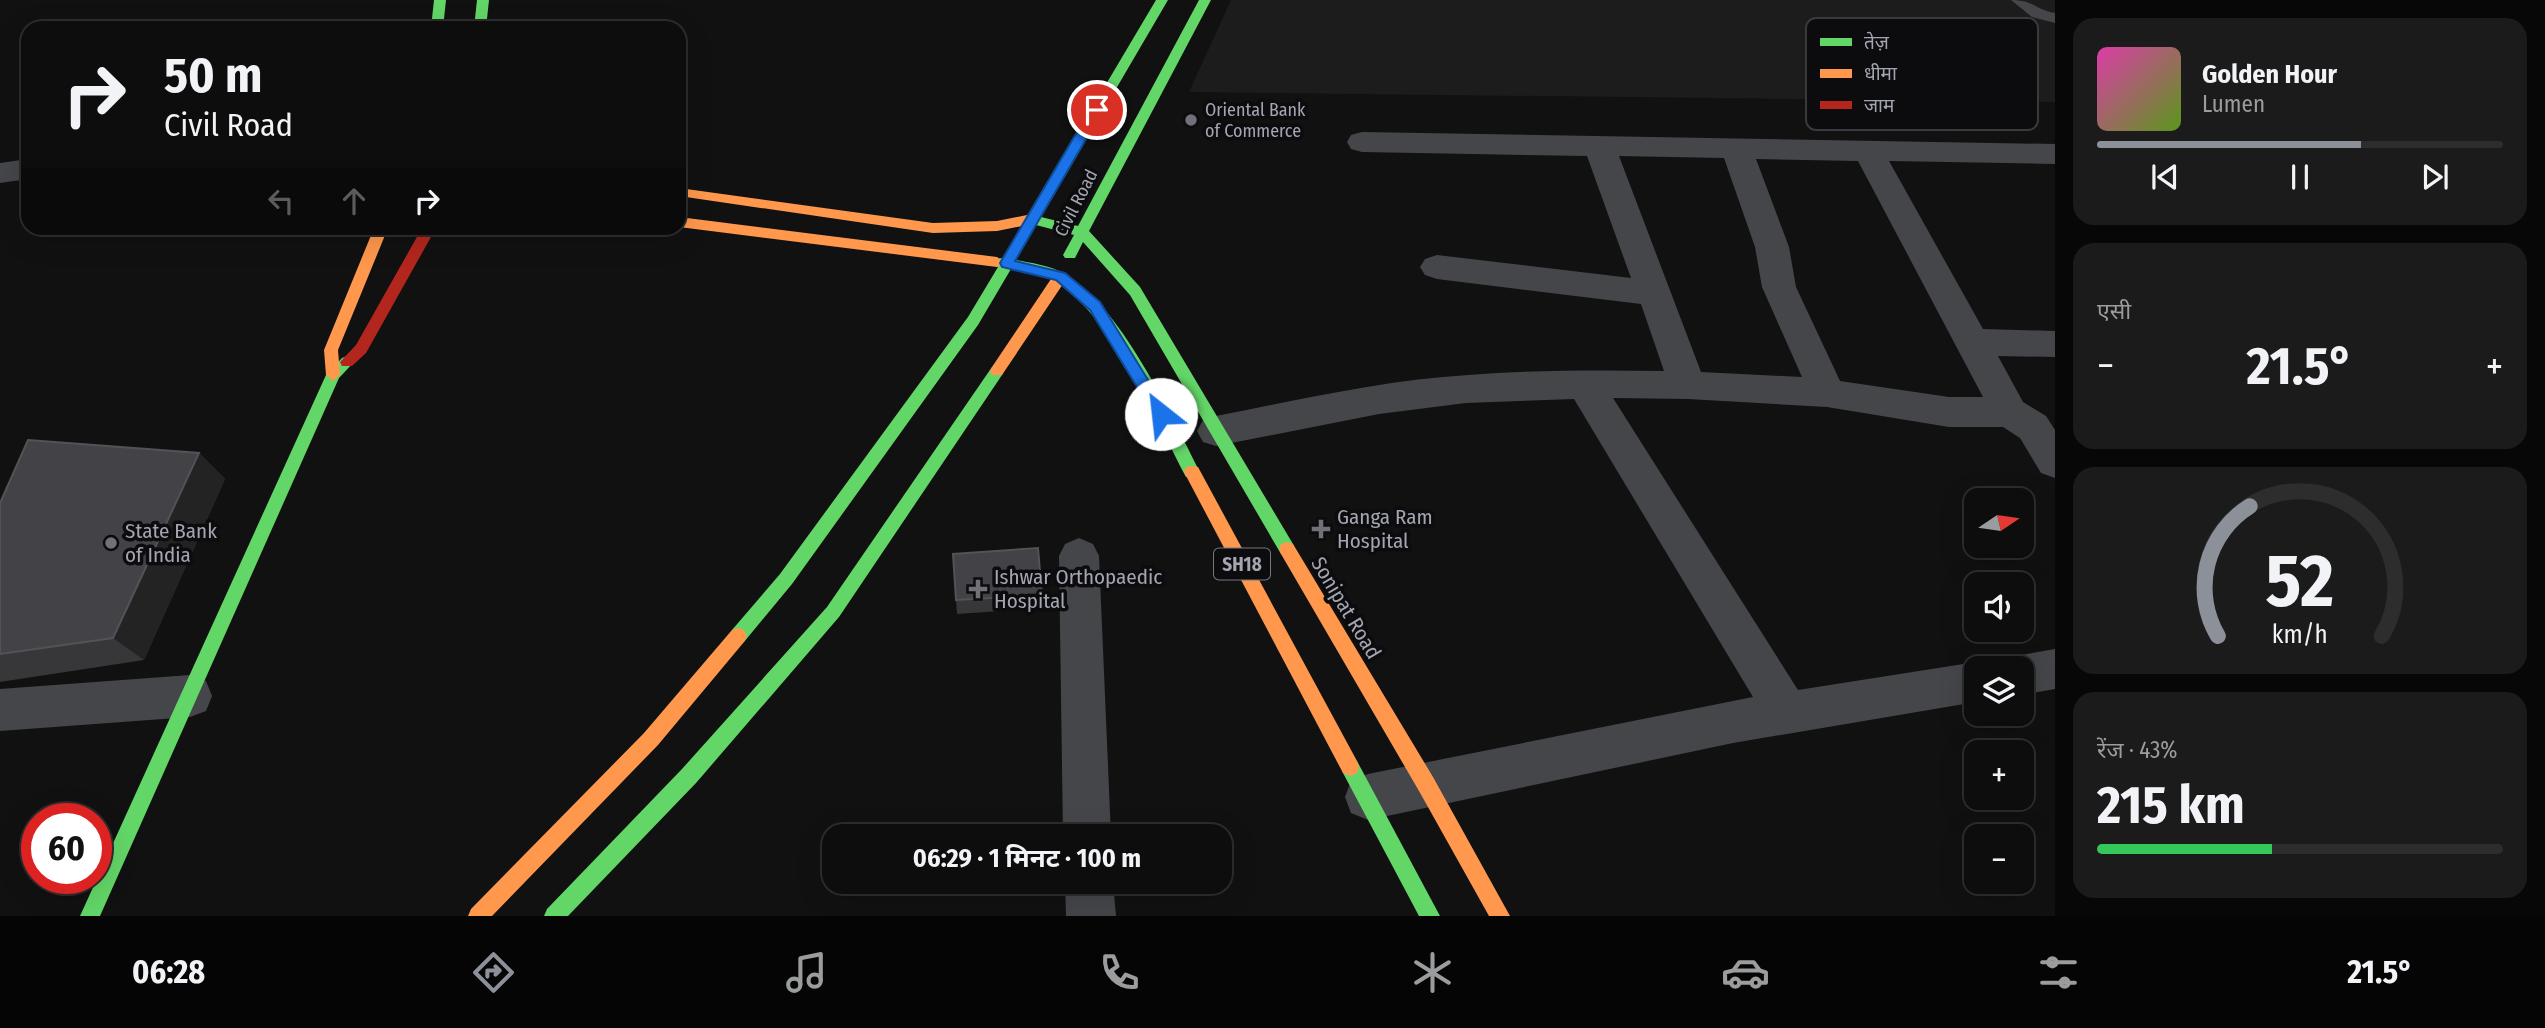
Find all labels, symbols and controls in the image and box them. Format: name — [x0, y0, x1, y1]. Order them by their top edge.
legend — [1806, 18, 2038, 130]
text: तेज़ — [1864, 31, 1890, 54]
text: 50 m — [164, 46, 262, 105]
icon: right — [49, 49, 140, 140]
text: Golden Hour — [2202, 59, 2337, 90]
text: धीमा — [1864, 62, 1898, 85]
pin — [1067, 80, 1127, 140]
text: Lumen — [2202, 90, 2265, 118]
icon: arrive — [1078, 91, 1116, 129]
text: जाम — [1864, 94, 1895, 117]
place label: Oriental Bank of Commerce — [1205, 99, 1306, 142]
text: Civil Road — [164, 106, 293, 144]
marker: Oriental Bank of Commerce — [1183, 112, 1199, 128]
icon: previous — [2146, 158, 2184, 196]
icon: pause — [2281, 158, 2319, 196]
icon: next — [2416, 158, 2454, 196]
street label: Civil Road — [1050, 166, 1102, 240]
icon: left — [262, 182, 300, 220]
icon: ahead — [335, 182, 373, 220]
icon: right — [408, 182, 446, 220]
text: एसी — [2097, 297, 2131, 325]
text: 21.5° — [2246, 335, 2353, 398]
text: − — [2097, 343, 2114, 389]
text: + — [2486, 343, 2503, 389]
position arrow — [1124, 377, 1198, 451]
north arrow — [1964, 488, 2034, 558]
map controls — [1964, 488, 2034, 894]
place label: Ganga Ram Hospital — [1337, 504, 1433, 554]
place label: State Bank of India — [125, 518, 217, 568]
marker: Ganga Ram Hospital — [1311, 519, 1331, 539]
marker: State Bank of India — [103, 535, 119, 551]
text: 52 — [2266, 539, 2334, 626]
road number: SH18 — [1214, 548, 1270, 580]
street label: Sonipat Road — [1305, 552, 1387, 664]
place label: Ishwar Orthopaedic Hospital — [994, 564, 1162, 614]
button: sound — [1964, 572, 2034, 642]
marker: Ishwar Orthopaedic Hospital — [968, 579, 988, 599]
text: km/h — [2272, 620, 2328, 650]
button: layers — [1964, 656, 2034, 726]
text: रेंज · 43% — [2097, 736, 2178, 764]
button: + — [1964, 740, 2034, 810]
text: 215 km — [2097, 774, 2245, 837]
speed limit sign: 60 — [21, 803, 112, 894]
button: − — [1964, 824, 2034, 894]
text: 06:29 · 1 मिनट · 100 m — [913, 843, 1141, 874]
icon: directions — [469, 948, 518, 997]
icon: music — [782, 948, 831, 997]
icon: phone — [1095, 948, 1144, 997]
icon: climate — [1408, 948, 1457, 997]
icon: car — [1721, 948, 1770, 997]
icon: filters — [2034, 948, 2083, 997]
text: 06:28 — [132, 953, 205, 991]
text: 21.5° — [2347, 953, 2413, 991]

